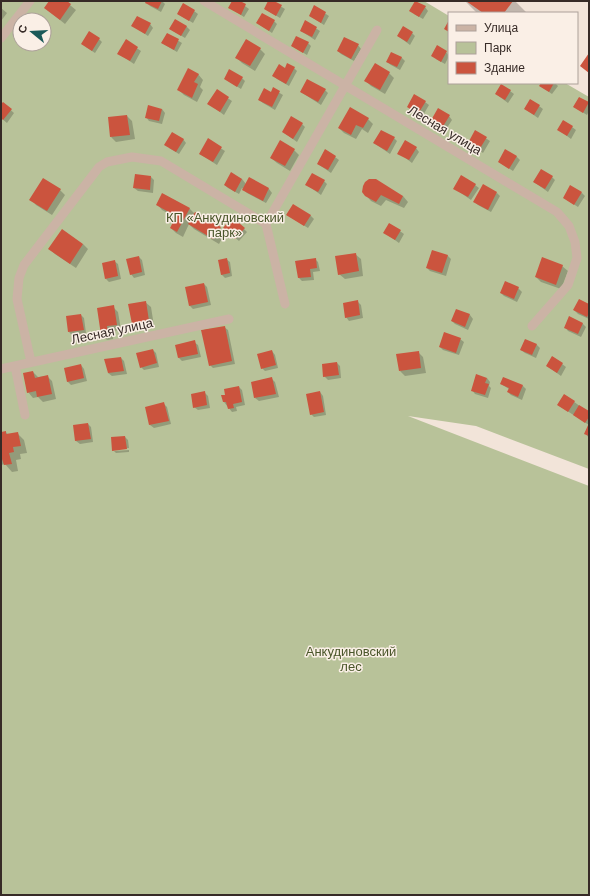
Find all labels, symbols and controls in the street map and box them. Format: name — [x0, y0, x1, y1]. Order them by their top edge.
north arrow — [12, 12, 52, 52]
legend — [448, 12, 578, 84]
text: Улица — [484, 21, 518, 35]
text: С — [16, 23, 29, 35]
text: Парк — [484, 41, 512, 55]
text: Здание — [484, 61, 525, 75]
street label: Лесная улица — [406, 102, 485, 158]
park label: КП «Анкудиновский парк» — [166, 210, 284, 240]
street label: Лесная улица — [70, 315, 155, 347]
park label: Анкудиновский лес — [306, 644, 396, 674]

